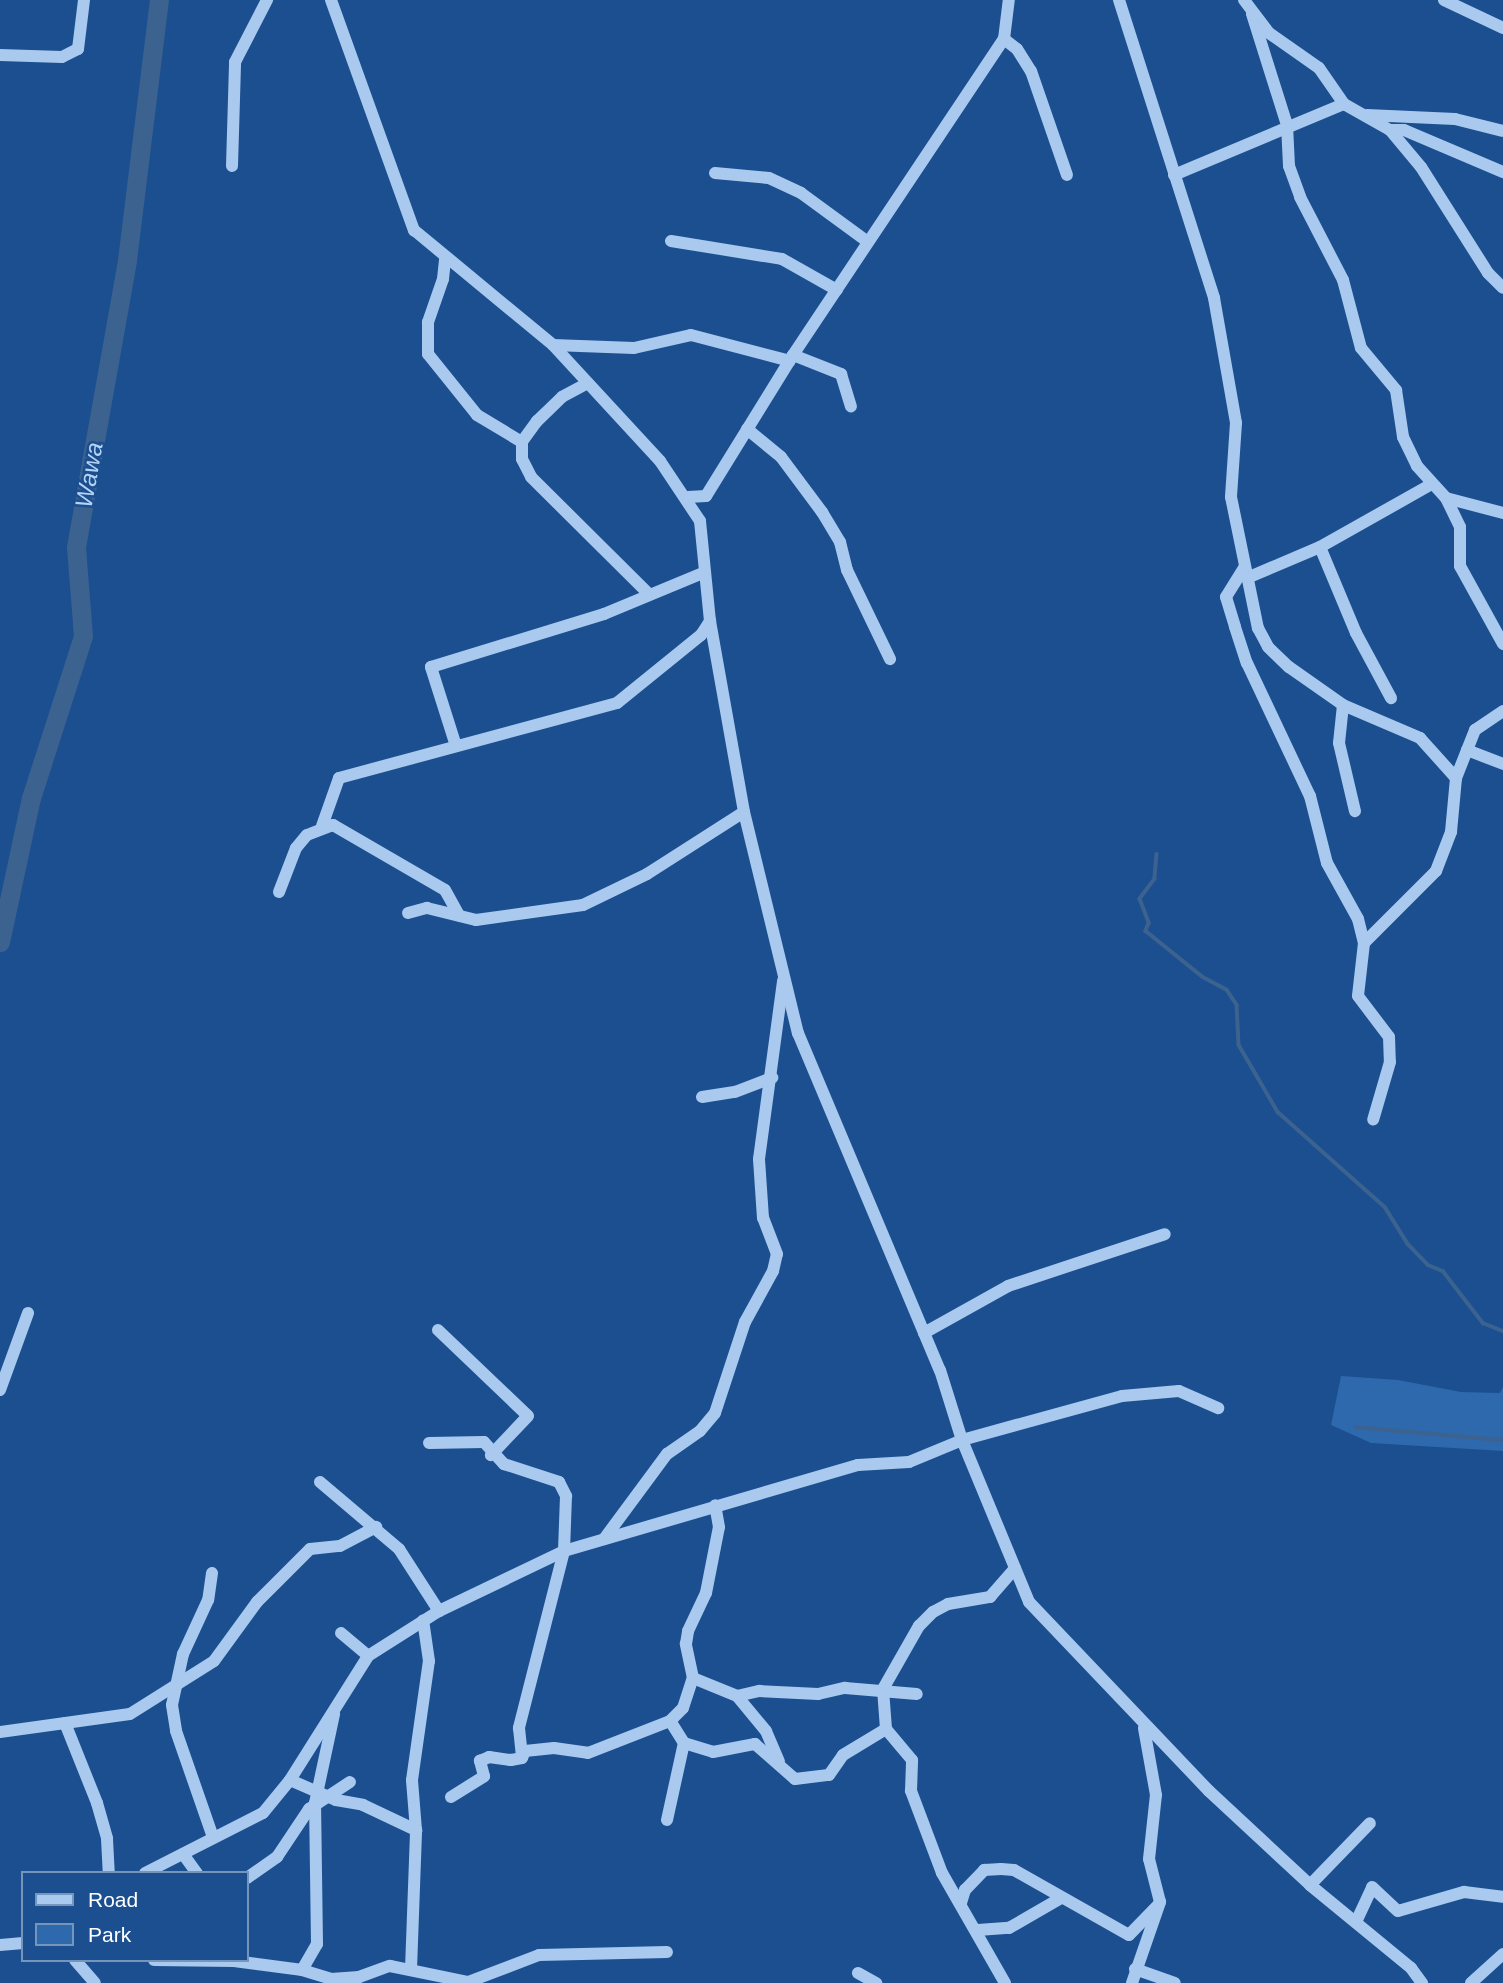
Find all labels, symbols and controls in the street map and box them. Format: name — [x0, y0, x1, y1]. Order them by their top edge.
water label: Wawa — [69, 440, 109, 510]
legend — [21, 1871, 248, 1962]
text: Road — [88, 1888, 138, 1911]
text: Park — [88, 1923, 131, 1946]

